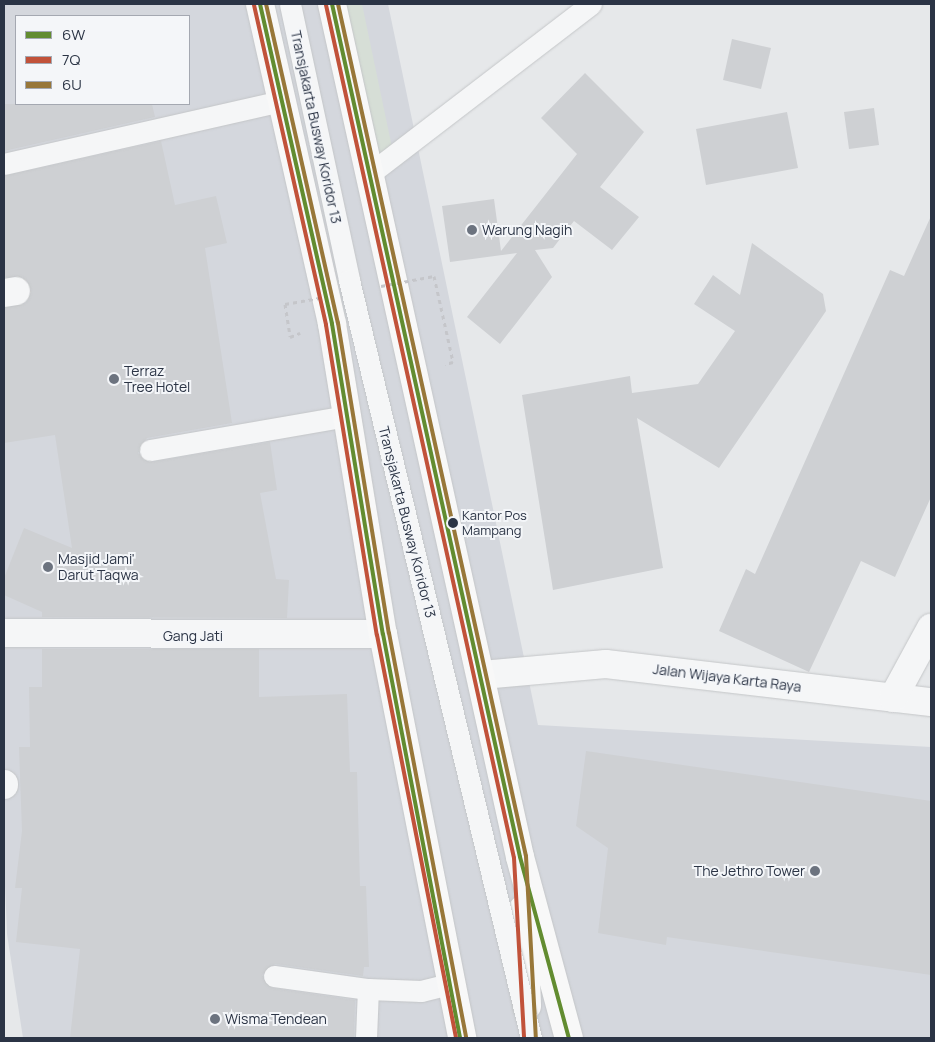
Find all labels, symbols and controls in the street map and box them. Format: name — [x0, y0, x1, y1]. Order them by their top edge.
legend — [15, 15, 190, 105]
text: 6W — [62, 24, 85, 45]
street label: Transjakarta Busway Koridor 13 — [287, 29, 345, 225]
text: 7Q — [62, 49, 80, 70]
text: 6U — [62, 74, 82, 95]
place label: Warung Nagih — [482, 222, 572, 238]
marker: Warung Nagih — [466, 224, 478, 236]
place label: Terraz Tree Hotel — [124, 363, 190, 396]
marker: Terraz Tree Hotel — [108, 373, 120, 385]
street label: Transjakarta Busway Koridor 13 — [375, 424, 439, 620]
place label: Kantor Pos Mampang — [462, 508, 527, 539]
marker: Kantor Pos Mampang — [448, 518, 458, 528]
place label: Masjid Jami' Darut Taqwa — [58, 551, 138, 584]
marker: Masjid Jami' Darut Taqwa — [42, 561, 54, 573]
street label: Gang Jati — [163, 628, 223, 644]
street label: Jalan Wijaya Karta Raya — [652, 661, 802, 695]
place label: The Jethro Tower — [694, 863, 805, 879]
marker: The Jethro Tower — [809, 865, 821, 877]
place label: Wisma Tendean — [225, 1011, 327, 1027]
marker: Wisma Tendean — [209, 1013, 221, 1025]

